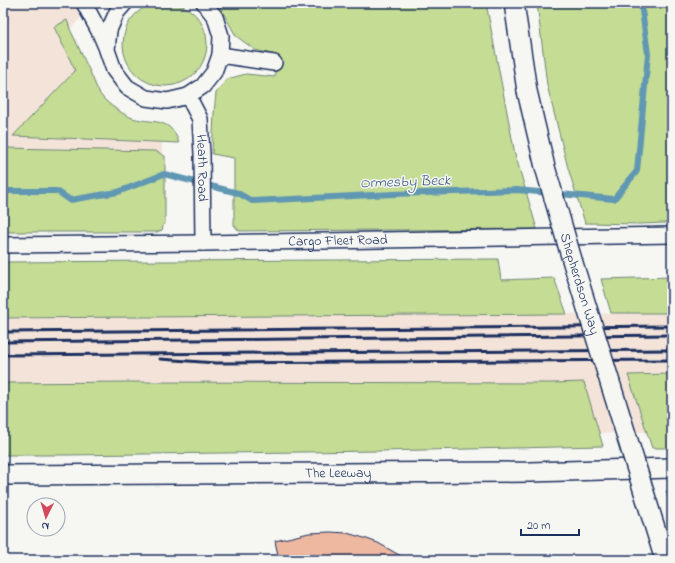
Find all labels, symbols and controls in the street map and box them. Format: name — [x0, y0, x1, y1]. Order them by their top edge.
street label: Heath Road — [190, 134, 213, 202]
water label: Ormesby Beck — [359, 169, 452, 196]
street label: Cargo Fleet Road — [288, 229, 388, 253]
street label: Shepherdson Way — [554, 231, 605, 338]
street label: The Leeway — [305, 462, 372, 484]
north arrow — [26, 497, 66, 537]
scale bar — [521, 511, 579, 537]
text: 20 m — [527, 517, 550, 535]
text: N — [41, 518, 50, 534]

